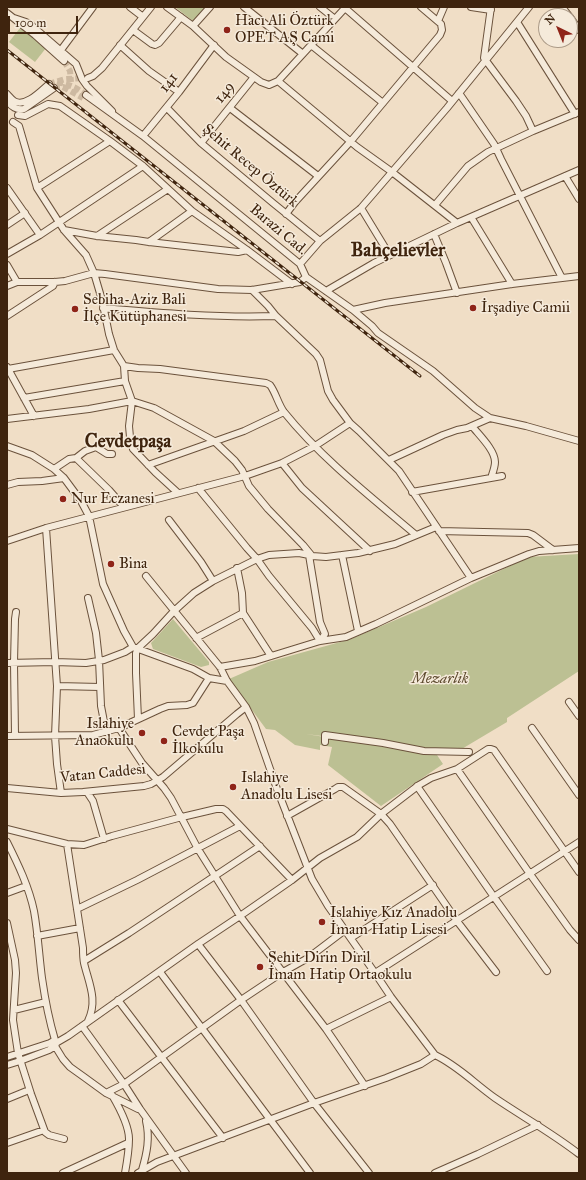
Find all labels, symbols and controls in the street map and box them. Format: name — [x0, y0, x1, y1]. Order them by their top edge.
scale bar — [10, 8, 80, 34]
north arrow — [538, 8, 578, 48]
place label: Hacı Ali Öztürk OPET AŞ Cami — [235, 12, 334, 47]
text: N — [542, 12, 558, 28]
text: 100 m — [15, 16, 46, 30]
marker: Hacı Ali Öztürk OPET AŞ Cami — [222, 25, 232, 35]
street label: 141 — [156, 69, 182, 97]
street label: 149 — [211, 79, 239, 107]
street label: Şehit Recep Öztürk — [198, 121, 302, 211]
street label: Barazi Cad. — [246, 201, 310, 259]
district label: Bahçelievler — [351, 240, 445, 262]
place label: Sebiha-Aziz Bali İlçe Kütüphanesi — [83, 291, 187, 326]
place label: İrşadiye Camii — [481, 299, 570, 317]
marker: İrşadiye Camii — [468, 303, 478, 313]
marker: Sebiha-Aziz Bali İlçe Kütüphanesi — [70, 304, 80, 314]
district label: Cevdetpaşa — [85, 431, 171, 453]
place label: Nur Eczanesi — [71, 490, 155, 508]
marker: Nur Eczanesi — [58, 494, 68, 504]
place label: Bina — [119, 555, 147, 573]
marker: Bina — [106, 559, 116, 569]
park label: Mezarlık — [411, 670, 469, 688]
place label: Islahiye Anaokulu — [75, 715, 134, 750]
place label: Cevdet Paşa İlkokulu — [172, 723, 244, 758]
marker: Islahiye Anaokulu — [137, 728, 147, 738]
marker: Cevdet Paşa İlkokulu — [159, 736, 169, 746]
street label: Vatan Caddesi — [59, 761, 147, 787]
place label: Islahiye Anadolu Lisesi — [241, 769, 332, 804]
marker: Islahiye Anadolu Lisesi — [228, 782, 238, 792]
place label: Islahiye Kız Anadolu İmam Hatip Lisesi — [330, 904, 457, 939]
marker: Islahiye Kız Anadolu İmam Hatip Lisesi — [317, 917, 327, 927]
place label: Şehit Dirin Diril İmam Hatip Ortaokulu — [268, 949, 412, 984]
marker: Şehit Dirin Diril İmam Hatip Ortaokulu — [255, 962, 265, 972]

